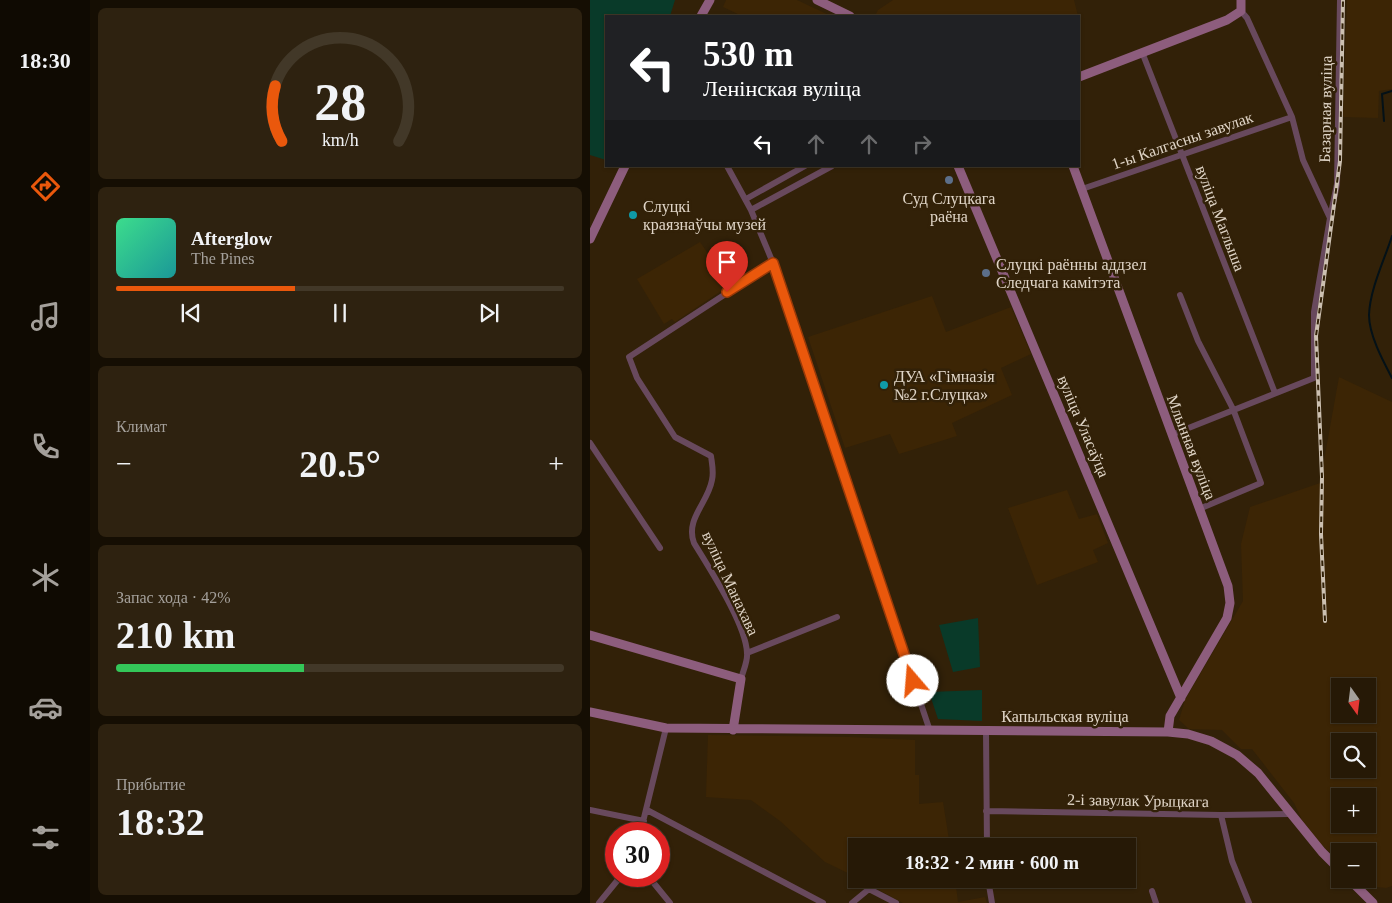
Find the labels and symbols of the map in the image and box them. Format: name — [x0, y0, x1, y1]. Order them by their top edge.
street label: Базарная вуліца — [1316, 55, 1336, 163]
street label: 1-ы Калгасны завулак — [1109, 108, 1256, 174]
street label: вуліца Маглыша — [1192, 163, 1248, 274]
marker: Суд Слуцкага раёна — [943, 174, 955, 186]
place label: Суд Слуцкага раёна — [903, 190, 995, 226]
place label: Слуцкі краязнаўчы музей — [643, 198, 767, 234]
marker: Слуцкі краязнаўчы музей — [627, 209, 639, 221]
pin — [706, 241, 748, 292]
place label: Слуцкі раённы аддзел Следчага камітэта — [996, 256, 1147, 292]
marker: Слуцкі раённы аддзел Следчага камітэта — [980, 267, 992, 279]
place label: ДУА «Гімназія №2 г.Слуцка» — [894, 368, 995, 404]
street label: вуліца Уласаўца — [1053, 373, 1113, 480]
marker: ДУА «Гімназія №2 г.Слуцка» — [878, 379, 890, 391]
street label: Млынная вуліца — [1163, 392, 1219, 502]
street label: вуліца Манахава — [698, 529, 762, 638]
position arrow — [886, 654, 938, 706]
north arrow — [1331, 678, 1376, 722]
street label: Капыльская вуліца — [1001, 708, 1129, 726]
street label: 2-і завулак Урыцкага — [1067, 791, 1209, 811]
speed limit sign: 30 — [605, 822, 670, 887]

